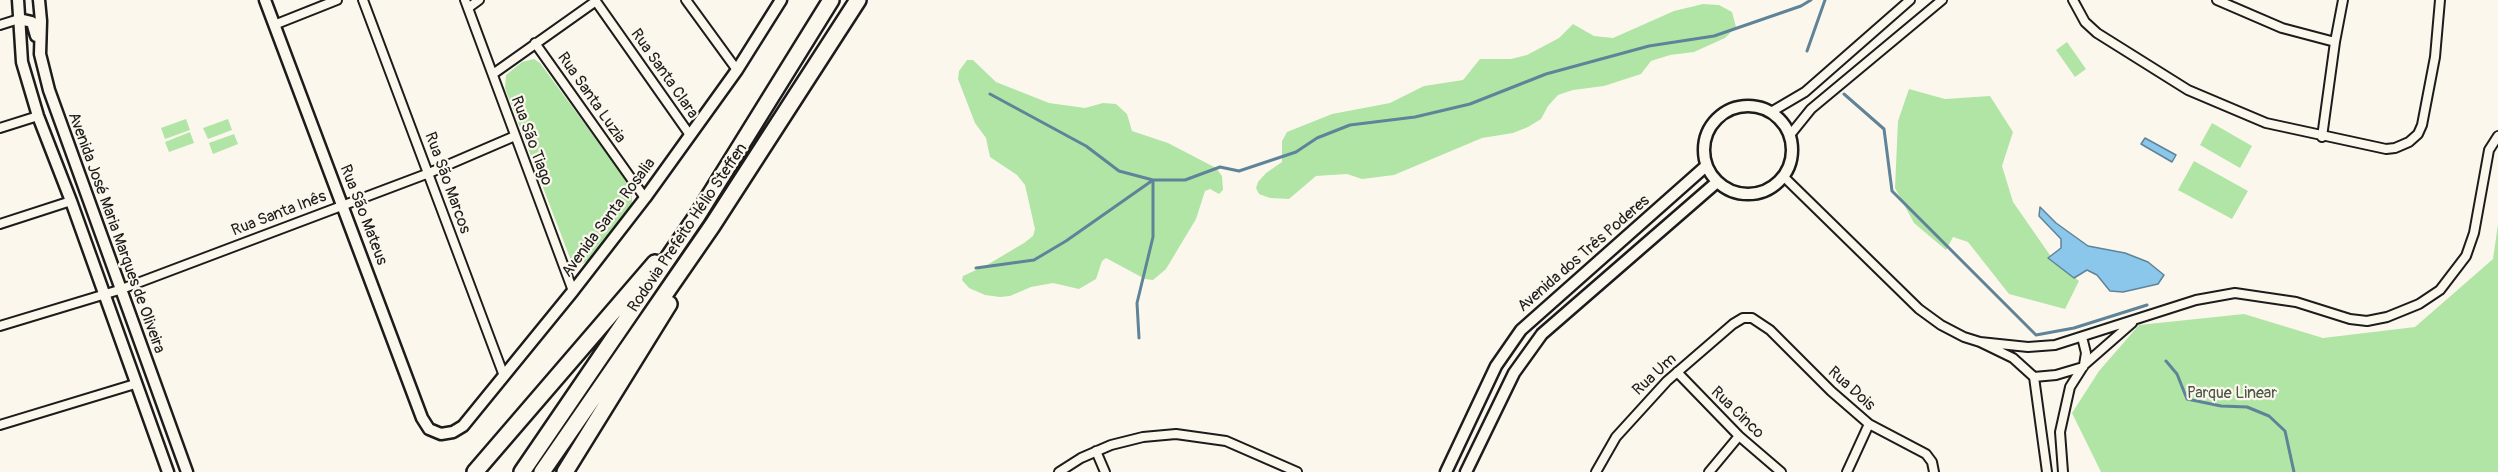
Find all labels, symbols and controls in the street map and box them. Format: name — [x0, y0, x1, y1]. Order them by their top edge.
street label: Rua Santa Clara — [626, 25, 702, 123]
street label: Rua Santa Luzia — [553, 49, 629, 147]
street label: Rua São Tiago — [506, 94, 556, 188]
street label: Avenida José Maria Marques de Oliveira — [63, 110, 169, 356]
street label: Rua São Marcos — [420, 130, 474, 236]
street label: Rodovia Prefeito Hélio Steffen — [624, 140, 752, 316]
street label: Avenida Santa Rosalia — [558, 155, 660, 281]
street label: Rua São Mateus — [335, 162, 391, 268]
street label: Rua Santa Inês — [229, 187, 329, 241]
street label: Avenida dos Três Poderes — [1514, 191, 1654, 317]
street label: Rua Um — [1629, 350, 1681, 400]
street label: Rua Dois — [1823, 363, 1879, 415]
street label: Rua Cinco — [1706, 383, 1768, 443]
park label: Parque Linear — [2187, 384, 2277, 404]

